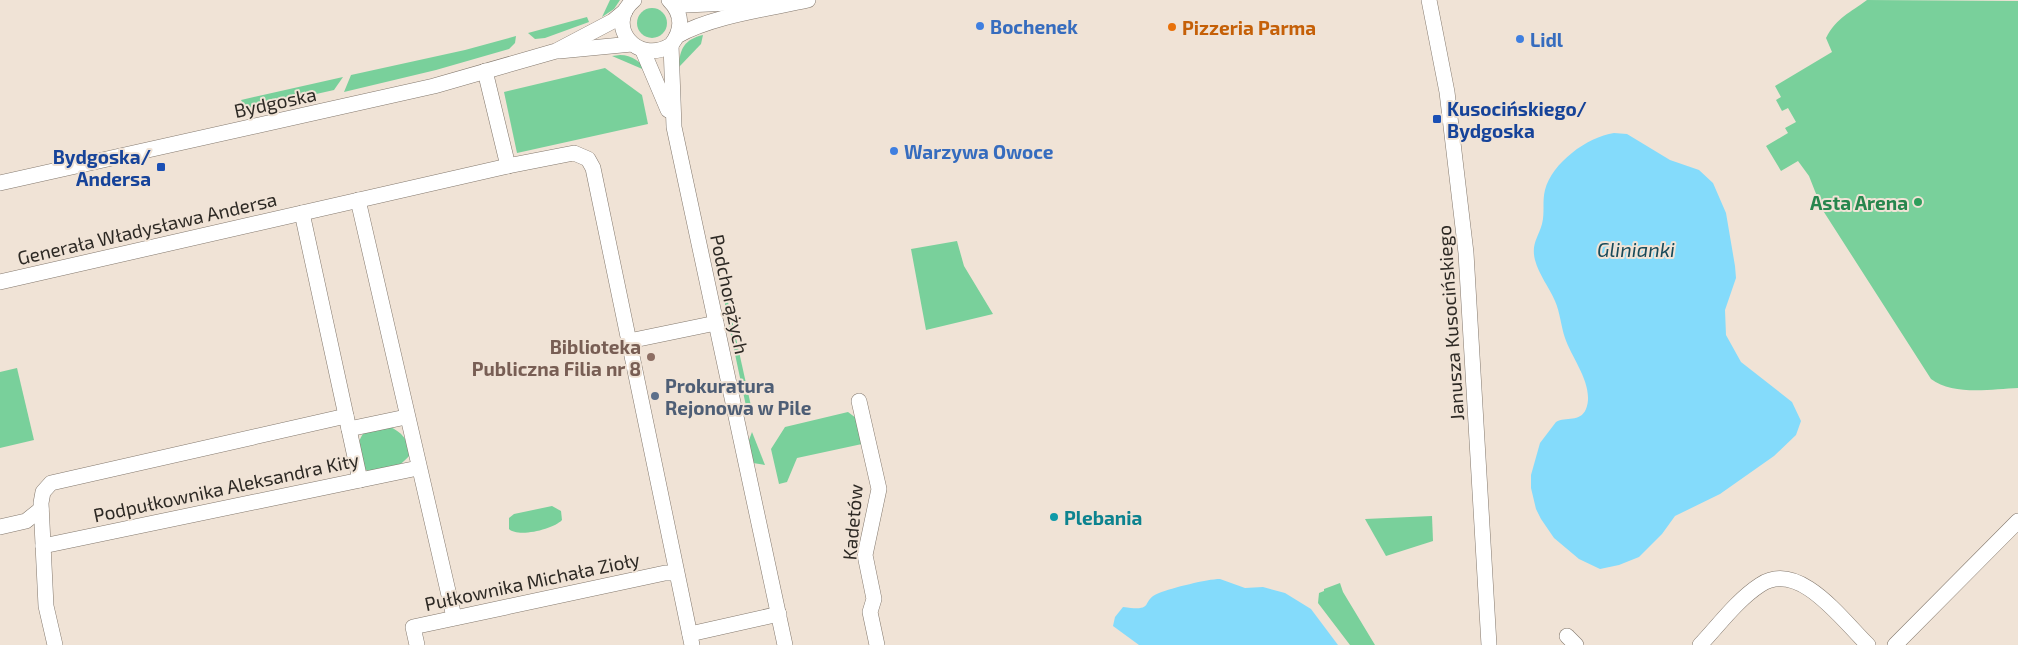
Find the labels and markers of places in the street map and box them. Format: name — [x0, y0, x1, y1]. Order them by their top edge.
place label: Bochenek — [990, 15, 1078, 38]
place label: Pizzeria Parma — [1182, 16, 1316, 39]
marker: Bochenek — [974, 20, 986, 32]
marker: Pizzeria Parma — [1166, 21, 1178, 33]
place label: Lidl — [1530, 28, 1564, 51]
marker: Lidl — [1514, 33, 1526, 45]
place label: Kusocińskiego/ Bydgoska — [1447, 97, 1587, 143]
marker: Kusocińskiego/ Bydgoska — [1431, 113, 1443, 125]
place label: Warzywa Owoce — [904, 140, 1054, 164]
place label: Bydgoska/ Andersa — [53, 145, 151, 190]
marker: Warzywa Owoce — [888, 145, 900, 157]
marker: Bydgoska/ Andersa — [155, 161, 167, 173]
place label: Asta Arena — [1810, 191, 1908, 214]
marker: Asta Arena — [1912, 196, 1924, 208]
place label: Biblioteka Publiczna Filia nr 8 — [472, 335, 641, 380]
marker: Biblioteka Publiczna Filia nr 8 — [645, 351, 657, 363]
place label: Prokuratura Rejonowa w Pile — [665, 374, 812, 419]
marker: Prokuratura Rejonowa w Pile — [649, 390, 661, 402]
place label: Plebania — [1064, 506, 1142, 529]
marker: Plebania — [1048, 511, 1060, 523]

